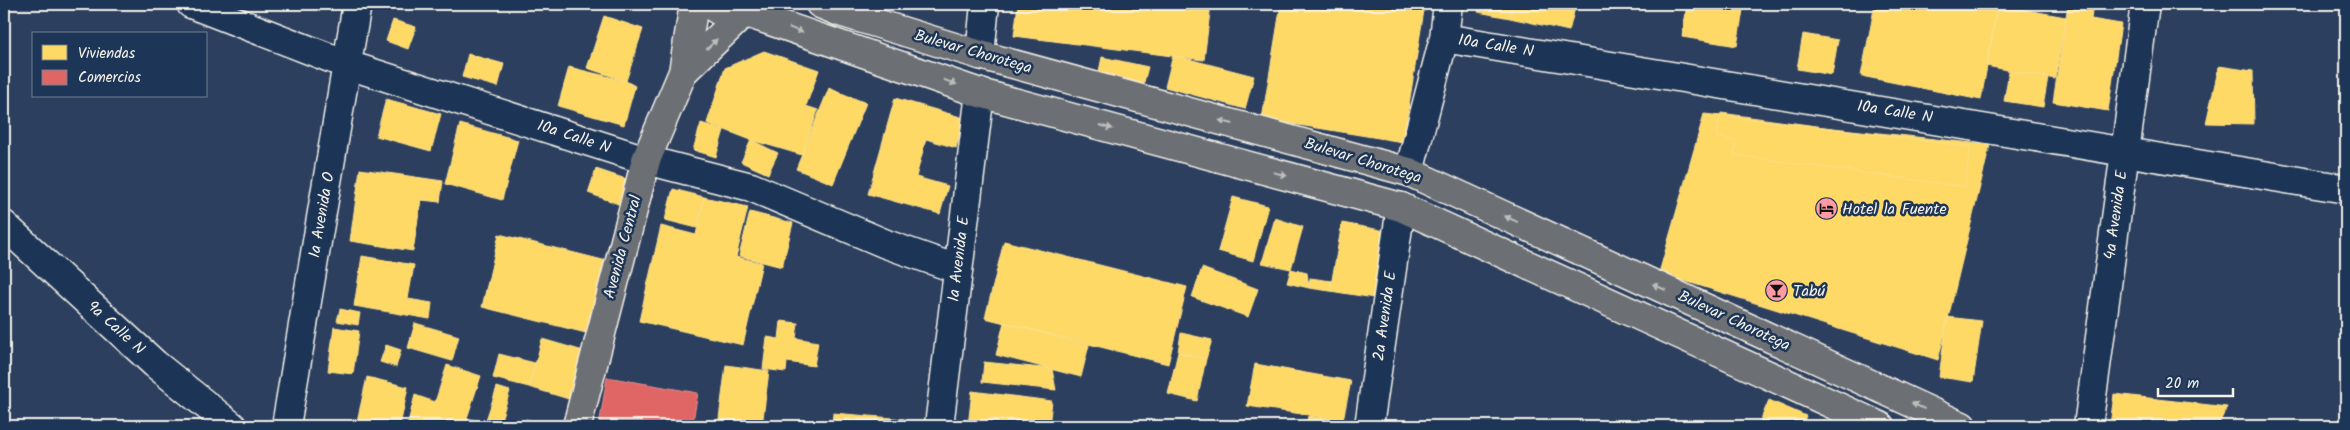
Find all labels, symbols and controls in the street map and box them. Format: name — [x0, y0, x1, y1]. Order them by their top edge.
street label: Bulevar Chorotega — [911, 23, 1035, 81]
one-way arrow — [789, 26, 804, 34]
street label: 10a Calle N — [1456, 28, 1536, 64]
legend — [32, 32, 208, 98]
one-way arrow — [705, 38, 717, 50]
text: Viviendas — [78, 42, 136, 66]
text: Comercios — [78, 66, 141, 90]
one-way arrow — [943, 79, 958, 87]
street label: 10a Calle N — [1855, 94, 1935, 130]
street label: 10a Calle N — [534, 113, 614, 161]
one-way arrow — [1218, 118, 1233, 126]
one-way arrow — [1099, 123, 1114, 131]
street label: Bulevar Chorotega — [1301, 131, 1425, 191]
street label: 4a Avenida E — [2097, 168, 2135, 261]
street label: 1a Avenida O — [302, 170, 342, 260]
one-way arrow — [1272, 170, 1287, 178]
street label: Avenida Central — [597, 192, 649, 302]
hotel icon: Hotel la Fuente — [1814, 197, 1838, 221]
place label: Hotel la Fuente — [1842, 197, 1947, 222]
street label: 1a Avenida E — [941, 214, 977, 303]
one-way arrow — [1504, 215, 1518, 223]
street label: 2a Avenida E — [1366, 269, 1404, 363]
bar icon: Tabú — [1765, 279, 1789, 303]
place label: Tabú — [1793, 279, 1825, 304]
one-way arrow — [1652, 283, 1666, 291]
street label: Bulevar Chorotega — [1674, 284, 1794, 358]
street label: 9a Calle N — [81, 295, 151, 361]
scale bar — [2158, 365, 2232, 397]
text: 20 m — [2165, 372, 2199, 396]
one-way arrow — [1911, 402, 1925, 410]

